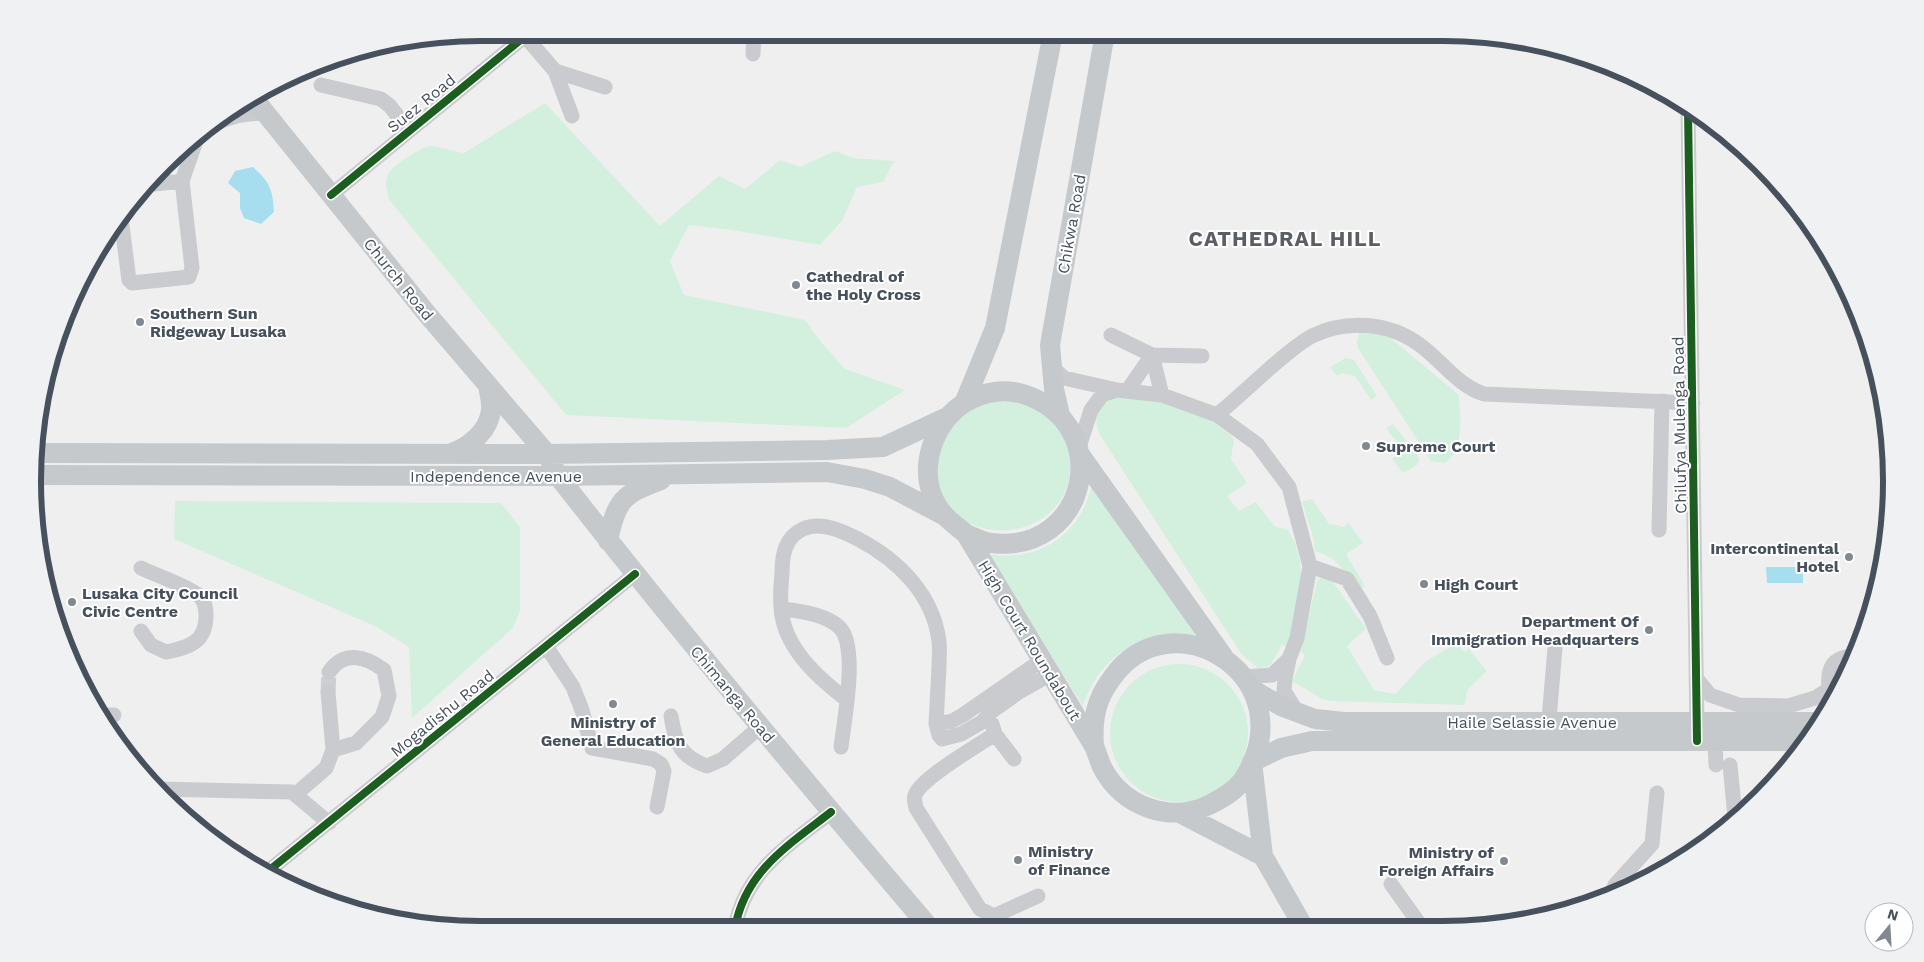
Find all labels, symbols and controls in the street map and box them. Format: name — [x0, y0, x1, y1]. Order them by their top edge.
street label: Suez Road — [383, 70, 459, 137]
street label: Chikwa Road — [1053, 173, 1090, 275]
district label: CATHEDRAL HILL — [1189, 226, 1381, 251]
street label: Church Road — [360, 234, 438, 324]
place label: Cathedral of the Holy Cross — [806, 267, 921, 304]
marker: Cathedral of the Holy Cross — [790, 279, 802, 291]
place label: Southern Sun Ridgeway Lusaka — [150, 304, 287, 341]
marker: Southern Sun Ridgeway Lusaka — [134, 316, 146, 328]
street label: Chilufya Mulenga Road — [1668, 336, 1691, 514]
place label: Supreme Court — [1376, 437, 1495, 456]
marker: Supreme Court — [1360, 440, 1372, 452]
street label: Independence Avenue — [410, 467, 582, 486]
place label: Intercontinental Hotel — [1710, 539, 1840, 576]
marker: Intercontinental Hotel — [1843, 551, 1855, 563]
street label: High Court Roundabout — [974, 557, 1085, 724]
place label: High Court — [1434, 575, 1518, 594]
marker: High Court — [1418, 578, 1430, 590]
place label: Lusaka City Council Civic Centre — [82, 584, 239, 621]
marker: Lusaka City Council Civic Centre — [66, 596, 78, 608]
place label: Department Of Immigration Headquarters — [1431, 612, 1639, 649]
marker: Department Of Immigration Headquarters — [1643, 624, 1655, 636]
street label: Chimanga Road — [686, 642, 779, 747]
street label: Mogadishu Road — [387, 666, 498, 761]
marker: Ministry of General Education — [607, 698, 619, 710]
place label: Ministry of General Education — [541, 713, 685, 750]
street label: Haile Selassie Avenue — [1447, 713, 1617, 732]
place label: Ministry of Finance — [1028, 842, 1110, 879]
place label: Ministry of Foreign Affairs — [1379, 843, 1494, 880]
marker: Ministry of Finance — [1012, 854, 1024, 866]
marker: Ministry of Foreign Affairs — [1498, 855, 1510, 867]
north arrow — [1864, 902, 1914, 952]
text: N — [1886, 905, 1900, 924]

